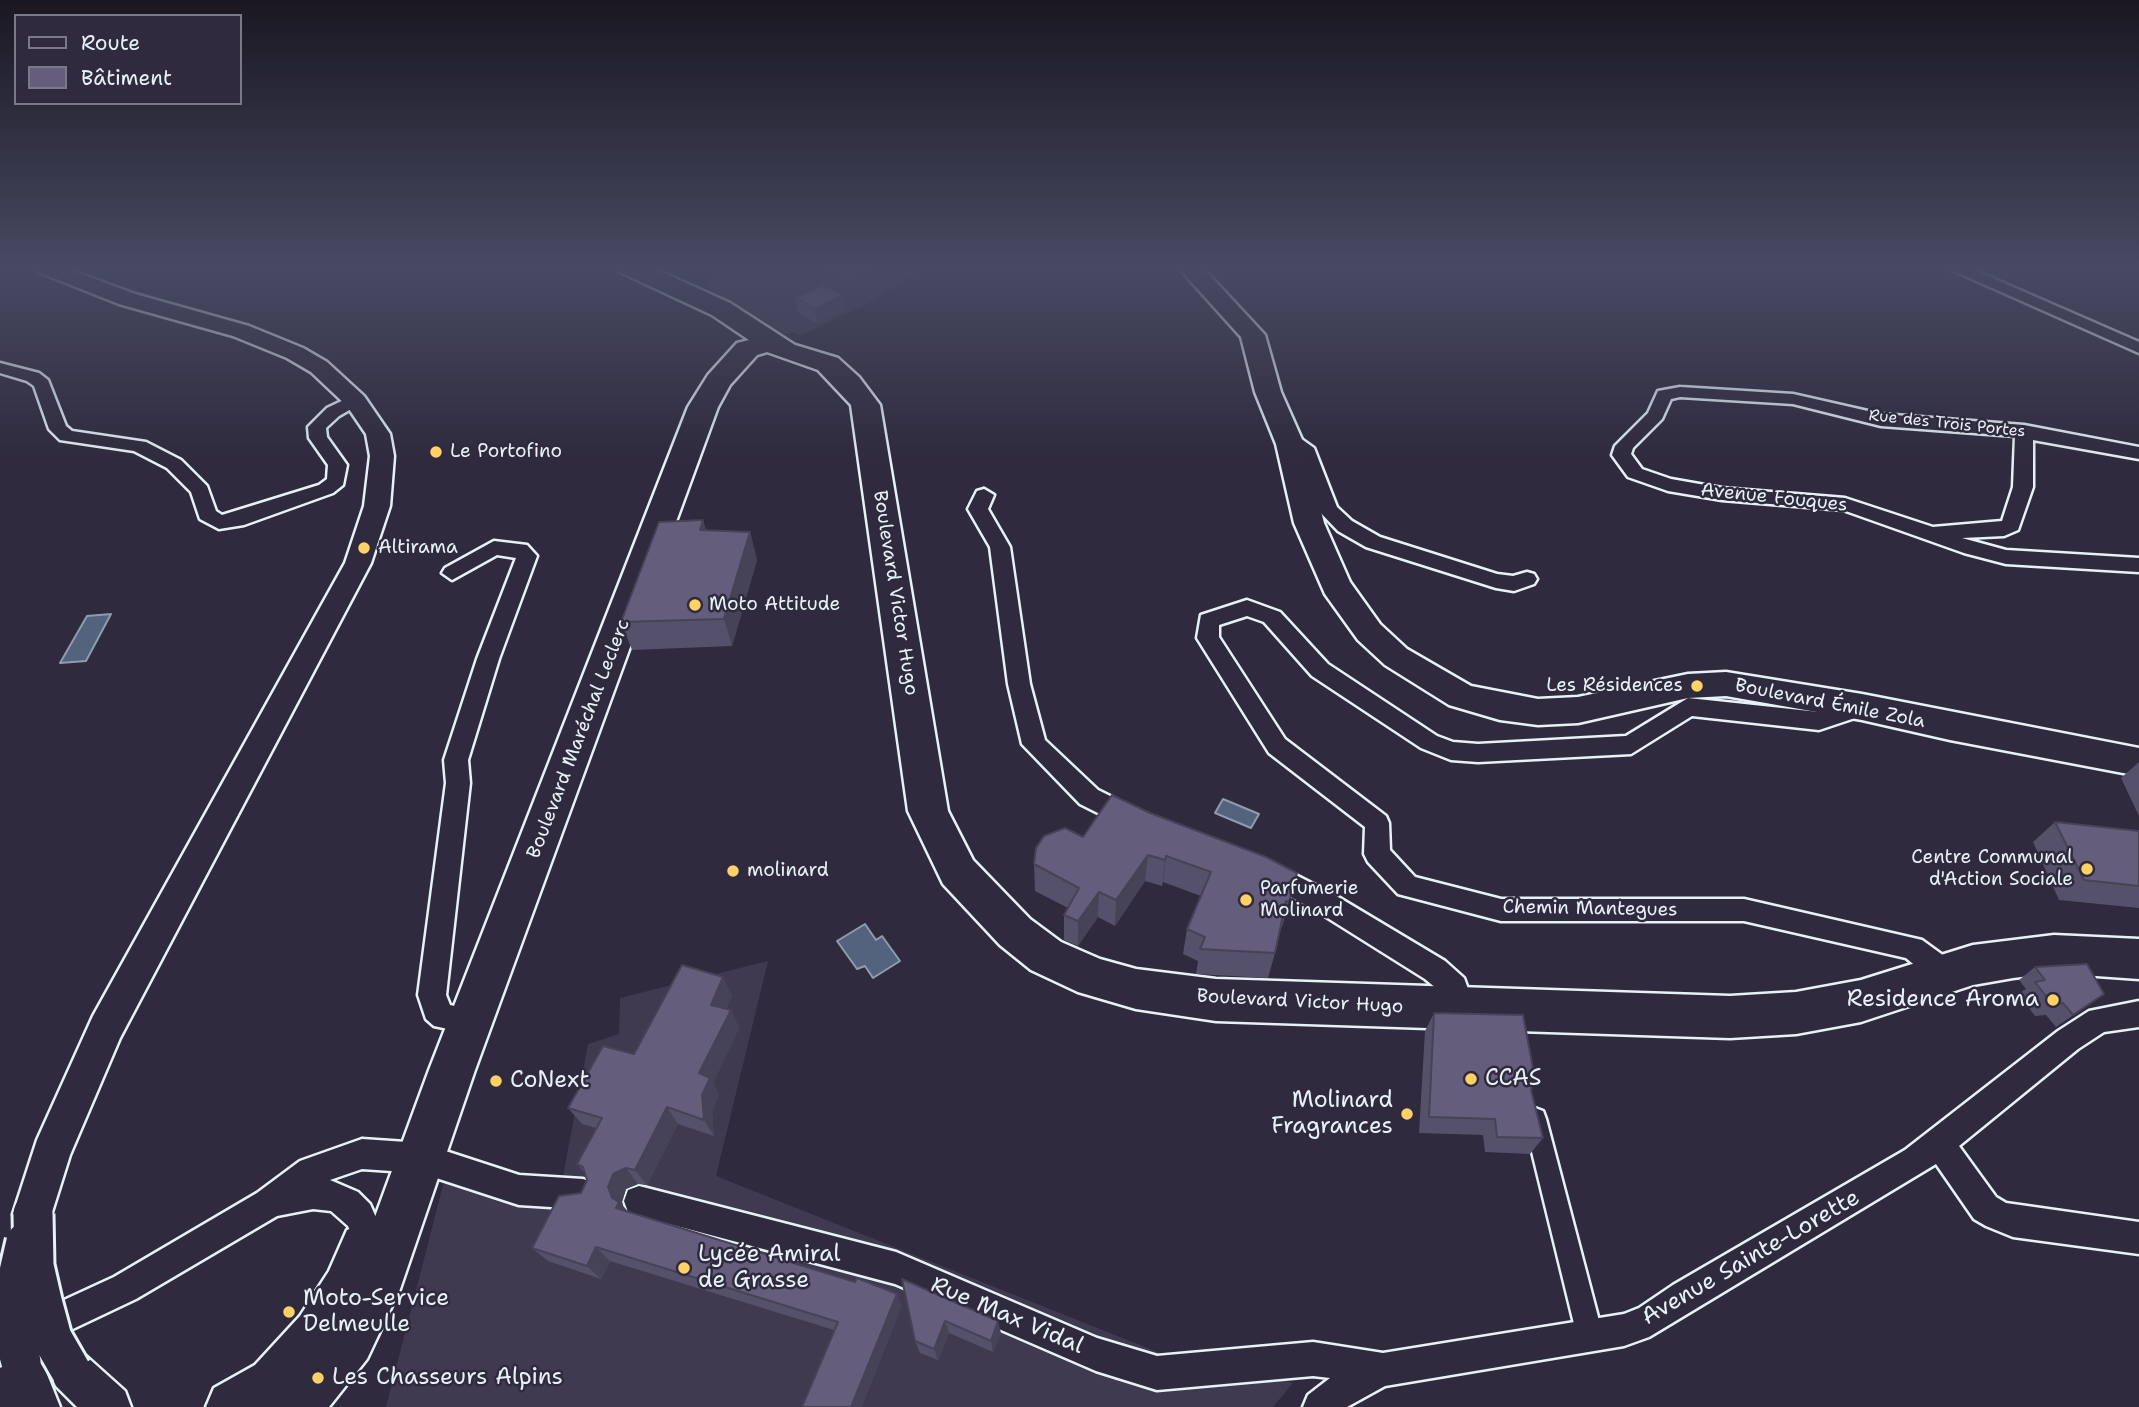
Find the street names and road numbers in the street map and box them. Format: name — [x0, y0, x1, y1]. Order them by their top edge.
street label: Rue des Trois Portes — [1868, 406, 2026, 442]
street label: Avenue Fouques — [1699, 479, 1849, 517]
street label: Boulevard Victor Hugo — [868, 489, 922, 697]
street label: Boulevard Maréchal Leclerc — [523, 616, 635, 862]
street label: Boulevard Émile Zola — [1733, 674, 1927, 734]
street label: Chemin Mantegues — [1502, 896, 1678, 922]
street label: Boulevard Victor Hugo — [1196, 985, 1404, 1019]
street label: Avenue Sainte-Lorette — [1637, 1184, 1865, 1332]
street label: Rue Max Vidal — [926, 1271, 1088, 1361]

